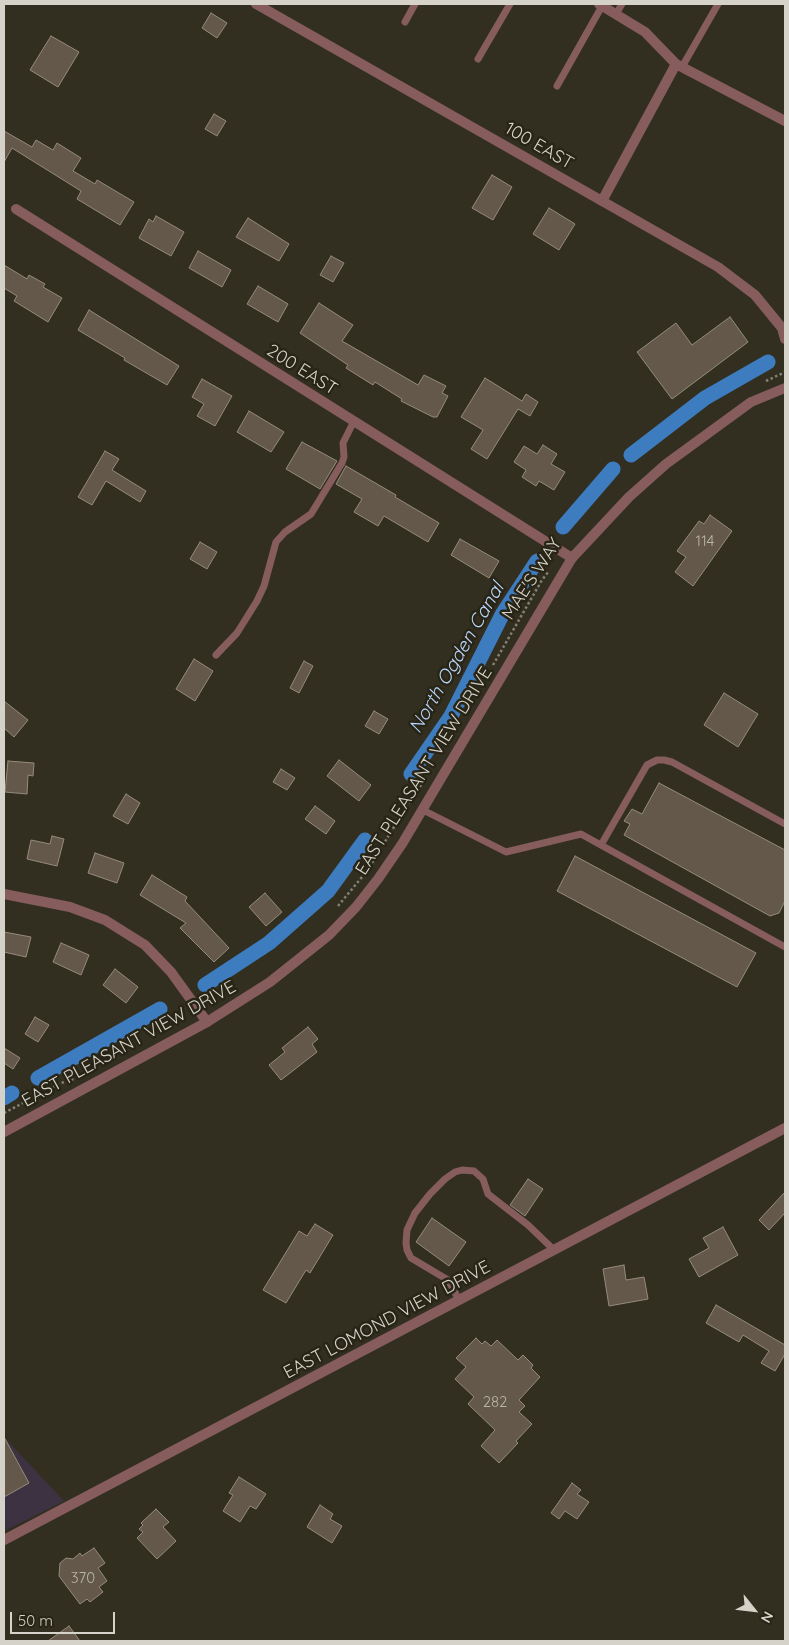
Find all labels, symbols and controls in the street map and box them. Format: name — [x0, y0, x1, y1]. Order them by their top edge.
street label: 100 EAST — [501, 118, 577, 174]
street label: 200 EAST — [263, 340, 341, 400]
house number: 114 — [696, 532, 714, 550]
street label: MAE'S WAY — [498, 534, 566, 624]
water label: North Ogden Canal — [405, 579, 509, 737]
street label: EAST PLEASANT VIEW DRIVE — [351, 663, 497, 879]
street label: EAST PLEASANT VIEW DRIVE — [18, 976, 240, 1112]
street label: EAST LOMOND VIEW DRIVE — [280, 1256, 494, 1384]
house number: 282 — [483, 1393, 507, 1411]
house number: 370 — [71, 1569, 95, 1587]
north arrow — [729, 1585, 779, 1635]
scale bar — [12, 1602, 118, 1634]
text: N — [757, 1608, 777, 1626]
text: 50 m — [18, 1611, 53, 1630]

